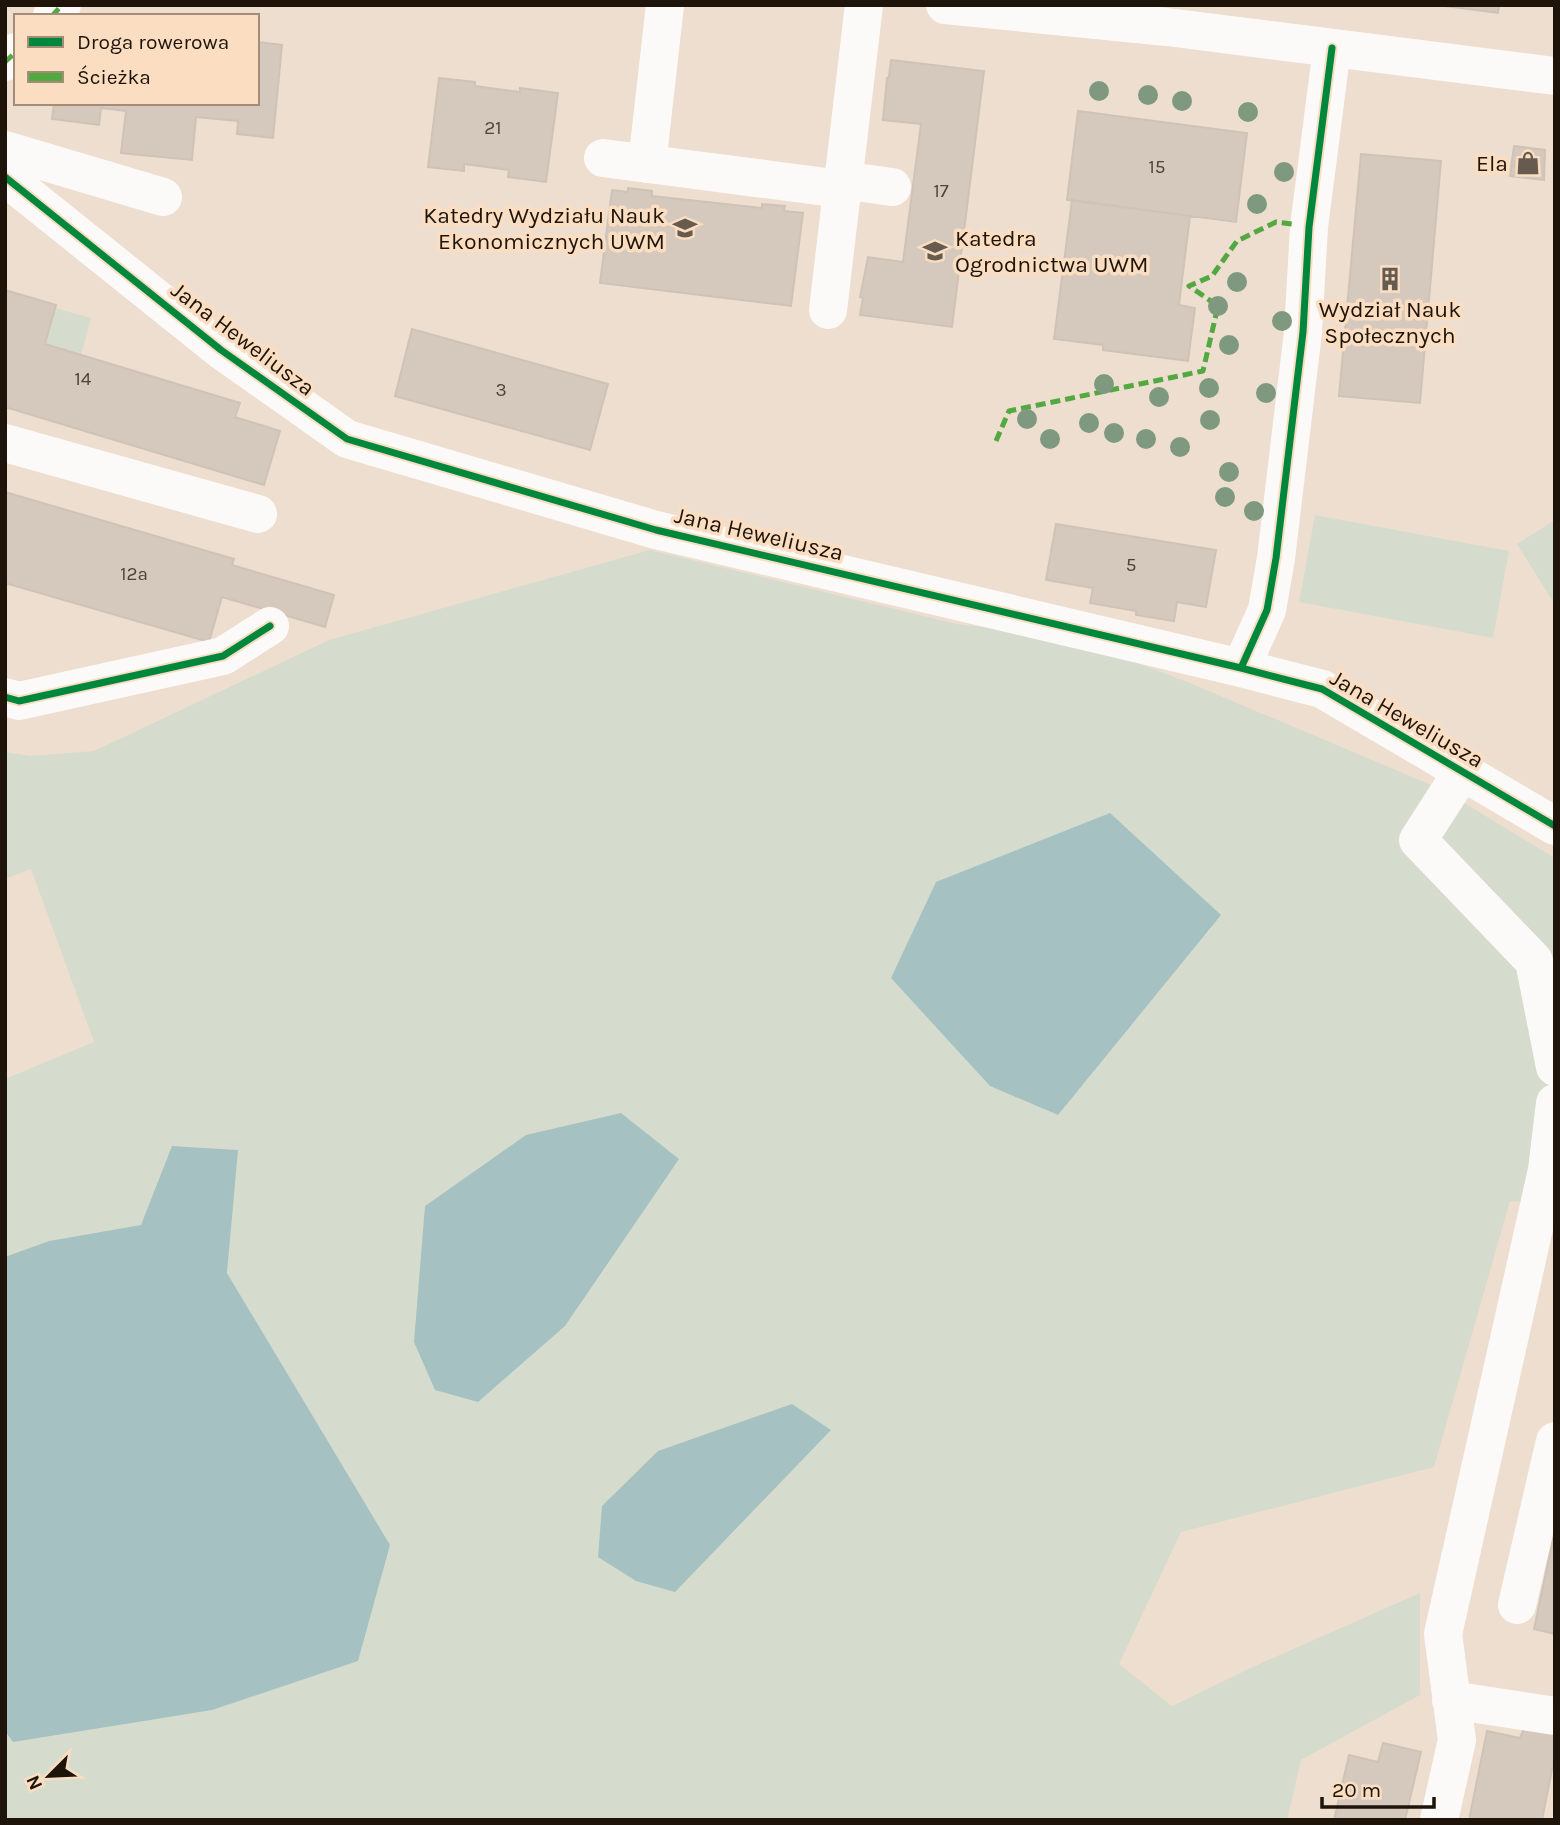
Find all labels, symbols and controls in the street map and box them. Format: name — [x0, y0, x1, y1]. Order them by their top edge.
legend — [14, 14, 259, 105]
text: Droga rowerowa — [77, 30, 229, 54]
text: Ścieżka — [77, 65, 151, 89]
house number: 21 — [484, 117, 502, 139]
shop icon: Ela — [1514, 149, 1542, 177]
place label: Ela — [1476, 150, 1508, 177]
house number: 15 — [1148, 156, 1166, 178]
house number: 17 — [933, 180, 949, 202]
place label: Katedry Wydziału Nauk Ekonomicznych UWM — [423, 202, 665, 255]
school or university icon: Katedry Wydziału Nauk Ekonomicznych UWM — [671, 214, 699, 242]
place label: Katedra Ogrodnictwa UWM — [955, 225, 1148, 278]
school or university icon: Katedra Ogrodnictwa UWM — [921, 237, 949, 265]
building icon: Wydział Nauk Społecznych — [1376, 265, 1404, 293]
street label: Jana Heweliusza — [166, 276, 320, 402]
place label: Wydział Nauk Społecznych — [1319, 296, 1461, 349]
house number: 14 — [75, 368, 92, 390]
house number: 3 — [495, 379, 507, 401]
street label: Jana Heweliusza — [672, 501, 846, 567]
house number: 5 — [1126, 554, 1136, 576]
house number: 12a — [120, 563, 148, 585]
street label: Jana Heweliusza — [1326, 664, 1488, 774]
north arrow — [14, 1741, 84, 1811]
scale bar — [1322, 1766, 1434, 1810]
text: N — [22, 1772, 47, 1793]
text: 20 m — [1332, 1778, 1381, 1802]

